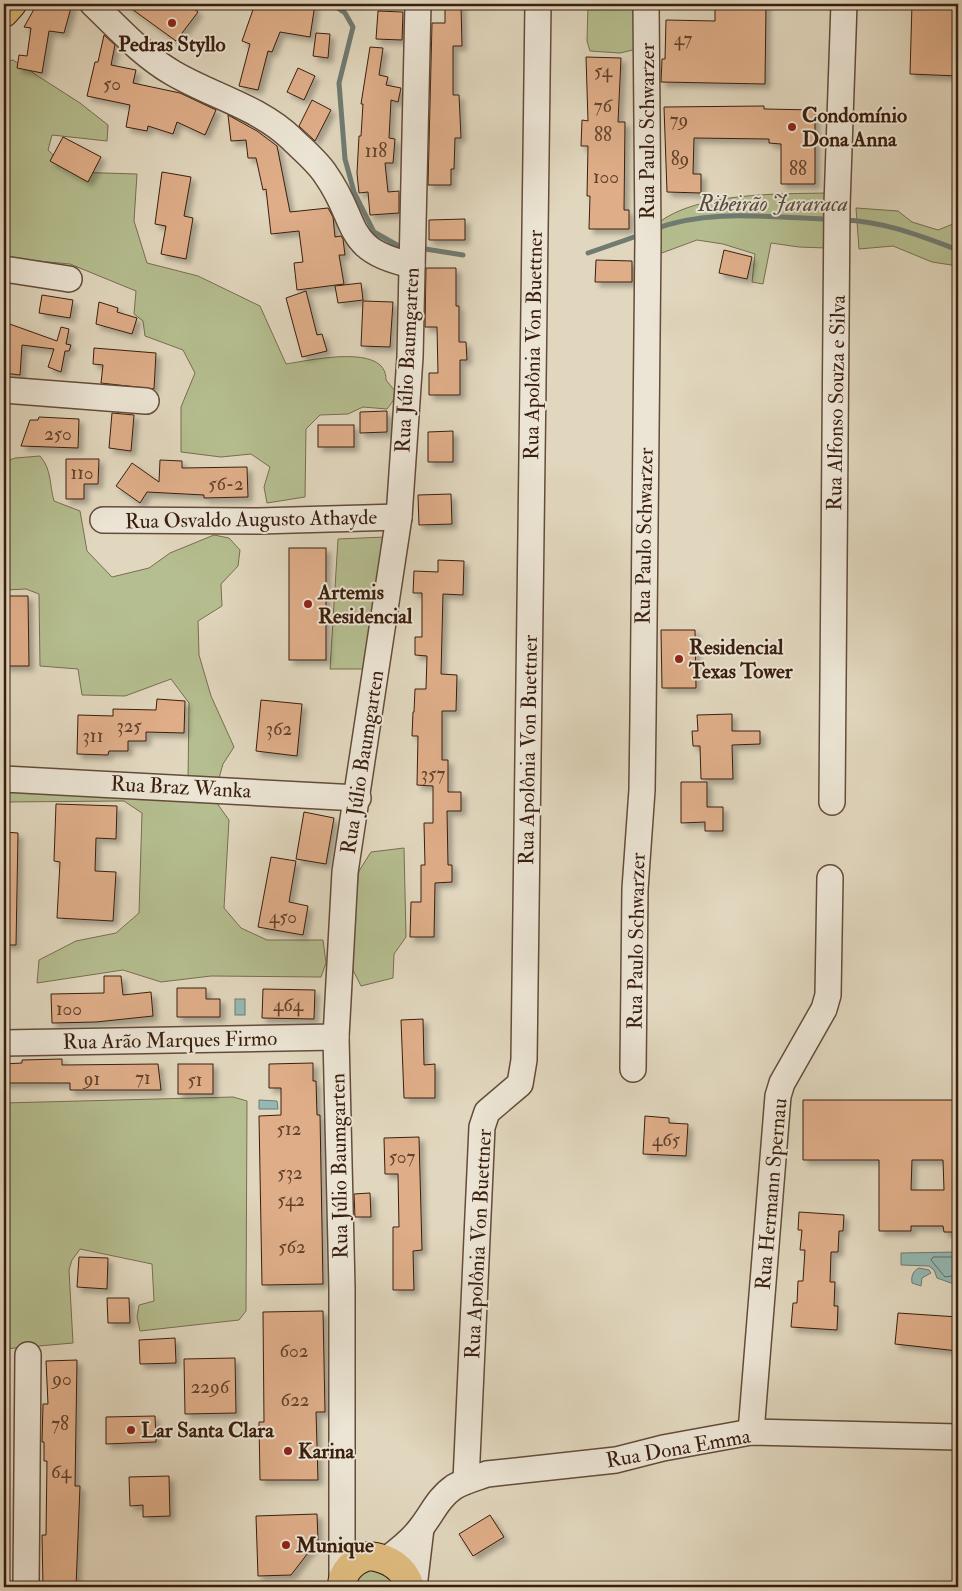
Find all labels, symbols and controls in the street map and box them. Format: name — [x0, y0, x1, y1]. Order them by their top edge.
marker: Pedras Styllo — [166, 17, 178, 29]
house number: 47 — [674, 27, 693, 51]
place label: Pedras Styllo — [118, 31, 226, 58]
street label: Rua Paulo Schwarzer — [634, 42, 661, 219]
house number: 54 — [594, 59, 613, 83]
house number: 50 — [103, 72, 121, 96]
house number: 76 — [594, 94, 614, 118]
place label: Condomínio Dona Anna — [802, 102, 907, 153]
house number: 79 — [670, 108, 688, 132]
marker: Condomínio Dona Anna — [786, 121, 798, 133]
house number: 88 — [594, 123, 612, 147]
house number: 118 — [365, 139, 387, 163]
house number: 89 — [671, 147, 689, 171]
house number: 88 — [789, 157, 807, 181]
house number: 100 — [593, 165, 619, 189]
water label: Ribeirão Jararaca — [697, 190, 848, 218]
street label: Rua Apolônia Von Buettner — [518, 229, 549, 460]
street label: Rua Júlio Baumgarten — [389, 266, 426, 454]
street label: Rua Alfonso Souza e Silva — [821, 294, 852, 511]
house number: 250 — [44, 422, 72, 446]
street label: Rua Paulo Schwarzer — [629, 447, 660, 625]
house number: 110 — [70, 461, 94, 485]
house number: 56-2 — [208, 472, 244, 496]
street label: Rua Osvaldo Augusto Athayde — [125, 504, 378, 535]
place label: Artemis Residencial — [317, 579, 413, 630]
marker: Artemis Residencial — [302, 598, 314, 610]
street label: Rua Apolônia Von Buettner — [513, 634, 544, 865]
place label: Residencial Texas Tower — [688, 634, 794, 685]
marker: Residencial Texas Tower — [673, 653, 685, 665]
street label: Rua Júlio Baumgarten — [335, 668, 390, 856]
house number: 325 — [116, 714, 142, 738]
house number: 362 — [266, 717, 292, 741]
house number: 311 — [83, 724, 103, 748]
house number: 357 — [421, 762, 445, 786]
street label: Rua Braz Wanka — [110, 770, 252, 805]
street label: Rua Paulo Schwarzer — [621, 852, 652, 1030]
house number: 450 — [269, 905, 297, 929]
house number: 464 — [273, 993, 304, 1017]
house number: 100 — [56, 997, 82, 1021]
street label: Rua Arão Marques Firmo — [62, 1025, 278, 1056]
house number: 71 — [135, 1066, 151, 1090]
house number: 91 — [82, 1067, 100, 1091]
house number: 51 — [187, 1068, 203, 1092]
street label: Rua Júlio Baumgarten — [324, 1073, 355, 1259]
street label: Rua Hermann Spernau — [750, 1097, 793, 1291]
house number: 512 — [277, 1117, 301, 1141]
street label: Rua Apolônia Von Buettner — [459, 1128, 498, 1360]
house number: 465 — [652, 1128, 681, 1152]
house number: 507 — [389, 1145, 416, 1169]
house number: 532 — [277, 1161, 303, 1185]
house number: 542 — [277, 1188, 305, 1212]
house number: 562 — [278, 1235, 306, 1259]
house number: 602 — [280, 1339, 308, 1363]
house number: 90 — [50, 1367, 72, 1391]
house number: 2296 — [191, 1375, 231, 1399]
house number: 622 — [281, 1388, 309, 1412]
house number: 78 — [51, 1412, 69, 1436]
place label: Lar Santa Clara — [141, 1417, 275, 1444]
street label: Rua Dona Emma — [604, 1422, 753, 1474]
marker: Lar Santa Clara — [125, 1424, 137, 1436]
place label: Karina — [298, 1438, 356, 1465]
marker: Karina — [282, 1445, 294, 1457]
house number: 64 — [51, 1460, 72, 1484]
place label: Munique — [295, 1532, 374, 1559]
marker: Munique — [280, 1539, 292, 1551]

